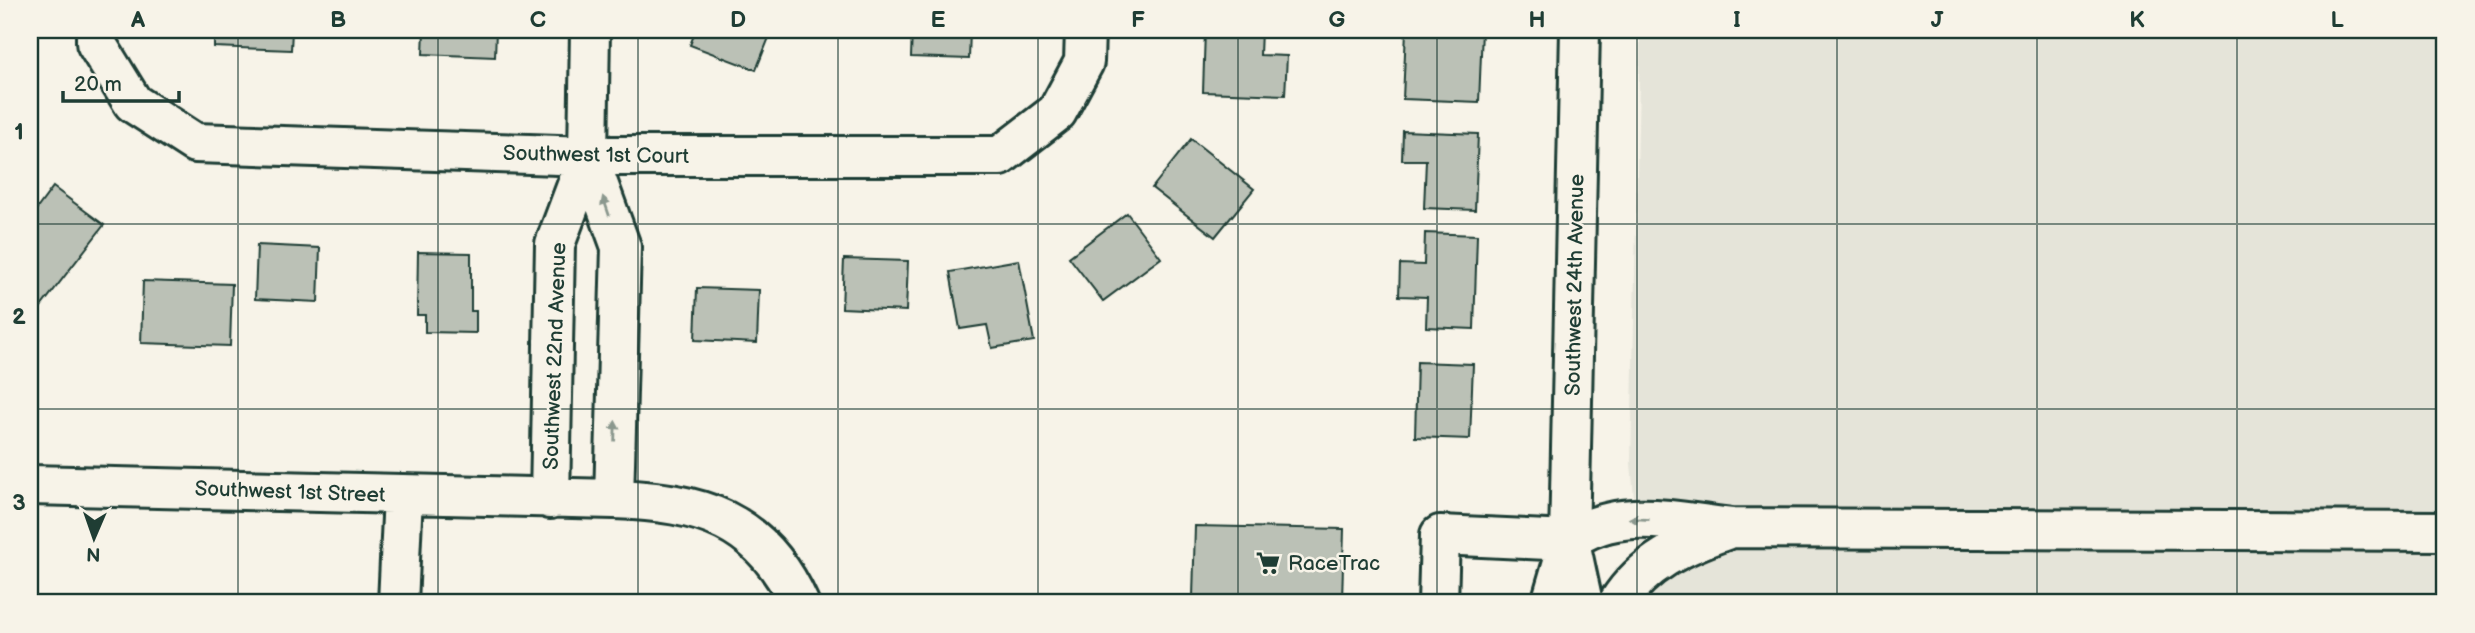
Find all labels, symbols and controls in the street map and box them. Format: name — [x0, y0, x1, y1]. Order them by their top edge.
text: A — [130, 6, 146, 34]
text: B — [330, 6, 346, 34]
text: C — [530, 6, 546, 34]
text: D — [730, 6, 746, 34]
text: E — [931, 6, 946, 34]
text: F — [1131, 6, 1145, 34]
text: G — [1329, 6, 1346, 34]
text: H — [1528, 6, 1546, 34]
text: I — [1733, 6, 1741, 34]
text: J — [1931, 6, 1944, 34]
text: K — [2129, 6, 2145, 34]
text: L — [2330, 6, 2344, 34]
scale bar — [63, 60, 178, 104]
text: 20 m — [74, 72, 122, 97]
text: 1 — [14, 118, 24, 146]
street label: Southwest 1st Court — [503, 141, 690, 169]
street label: Southwest 24th Avenue — [1561, 174, 1589, 396]
one-way arrow — [600, 195, 611, 216]
street label: Southwest 22nd Avenue — [539, 242, 571, 470]
text: 2 — [12, 303, 26, 331]
one-way arrow — [610, 419, 621, 441]
street label: Southwest 1st Street — [194, 476, 386, 508]
text: 3 — [12, 489, 26, 517]
north arrow — [60, 504, 130, 574]
one-way arrow — [1628, 513, 1650, 524]
text: N — [86, 542, 101, 565]
supermarket icon: RaceTrac — [1254, 549, 1282, 577]
place label: RaceTrac — [1288, 551, 1380, 576]

